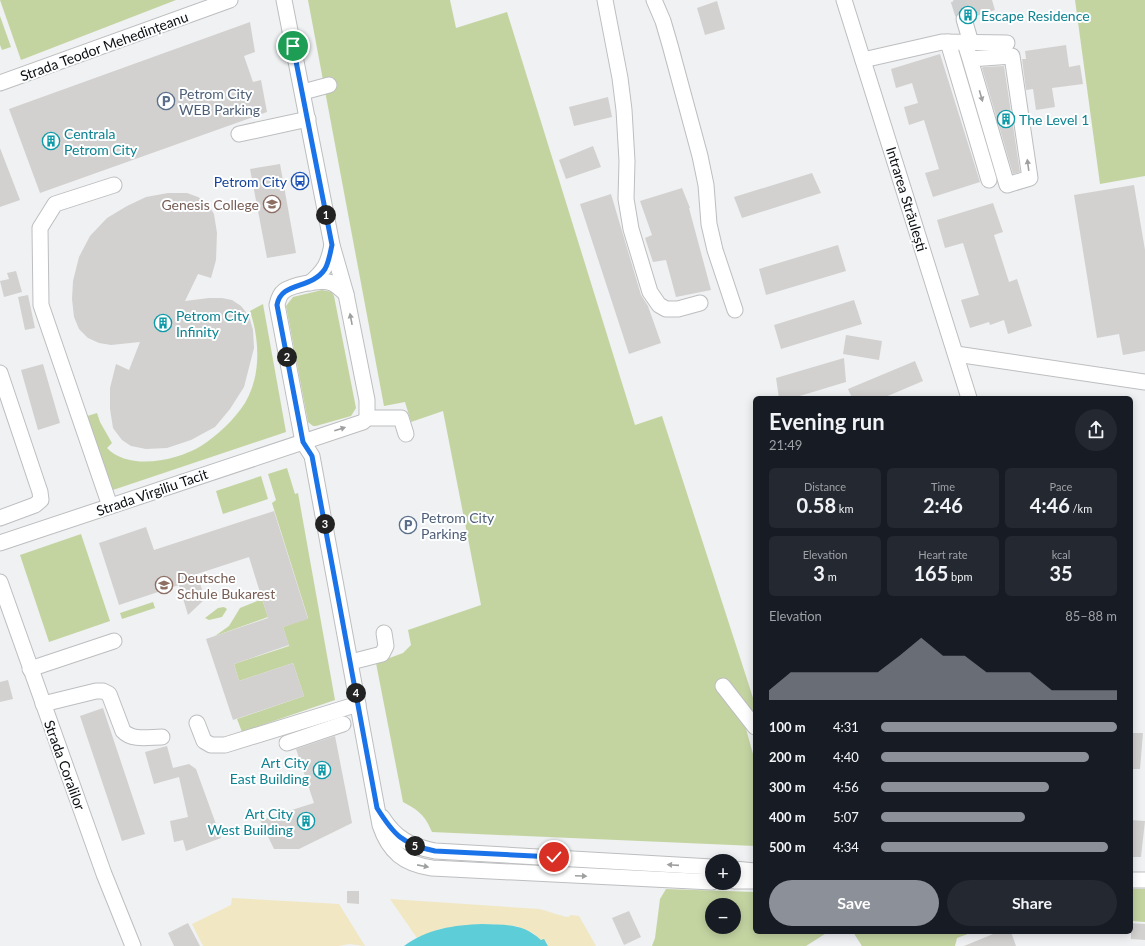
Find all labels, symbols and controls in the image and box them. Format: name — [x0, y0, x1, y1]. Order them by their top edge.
building icon: Escape Residence — [958, 5, 978, 25]
place label: Escape Residence — [981, 7, 1090, 24]
street label: Strada Teodor Mehedințeanu — [18, 8, 190, 84]
pin — [276, 29, 310, 63]
icon: arrive — [282, 35, 304, 57]
place label: Petrom City WEB Parking — [179, 85, 260, 118]
one-way arrow — [978, 90, 984, 102]
parking icon: Petrom City WEB Parking — [156, 91, 176, 111]
building icon: The Level 1 — [996, 109, 1016, 129]
place label: The Level 1 — [1019, 111, 1089, 128]
place label: Centrala Petrom City — [64, 125, 138, 158]
building icon: Centrala Petrom City — [41, 131, 61, 151]
street label: Intrarea Străulești — [883, 145, 931, 253]
one-way arrow — [1025, 159, 1031, 171]
bus stop icon: Petrom City — [290, 171, 310, 191]
place label: Petrom City — [214, 173, 288, 190]
school or university icon: Genesis College — [262, 194, 282, 214]
place label: Genesis College — [161, 196, 259, 213]
pin: 1 — [316, 205, 336, 225]
text: 1 — [323, 208, 329, 221]
place label: Petrom City Infinity — [176, 307, 250, 340]
building icon: Petrom City Infinity — [153, 313, 173, 333]
one-way arrow — [348, 313, 354, 325]
pin: 2 — [277, 347, 297, 367]
text: 2 — [284, 350, 290, 363]
text: Evening run — [769, 408, 885, 435]
button: share — [1075, 409, 1117, 451]
one-way arrow — [335, 426, 347, 432]
text: 21:49 — [769, 437, 802, 453]
street label: Strada Virgiliu Tacit — [94, 465, 210, 519]
text: Distance — [804, 480, 846, 493]
text: Time — [931, 480, 955, 493]
text: Pace — [1050, 480, 1072, 493]
text: 0.58 — [796, 493, 836, 517]
text: 2:46 — [923, 493, 963, 517]
text: 4:46 — [1030, 493, 1070, 517]
text: km — [836, 502, 854, 515]
text: /km — [1070, 502, 1092, 515]
place label: Petrom City Parking — [421, 509, 495, 542]
pin: 3 — [315, 514, 335, 534]
parking icon: Petrom City Parking — [398, 515, 418, 535]
text: 3 — [322, 517, 328, 530]
text: Elevation — [803, 548, 847, 561]
text: Heart rate — [918, 548, 968, 561]
text: kcal — [1052, 548, 1070, 561]
text: 3 — [813, 561, 825, 585]
text: 165 — [913, 561, 948, 585]
text: 35 — [1049, 561, 1073, 585]
place label: Deutsche Schule Bukarest — [177, 569, 275, 602]
text: m — [825, 570, 837, 583]
text: bpm — [948, 570, 973, 583]
school or university icon: Deutsche Schule Bukarest — [154, 575, 174, 595]
text: Elevation — [769, 608, 822, 624]
text: 85–88 m — [1065, 608, 1117, 624]
pin: 4 — [346, 683, 366, 703]
text: 4 — [353, 686, 359, 699]
street label: Strada Coralilor — [41, 718, 89, 812]
text: 100 m — [769, 719, 806, 735]
text: 4:31 — [833, 719, 859, 735]
text: 200 m — [769, 749, 806, 765]
text: 4:40 — [833, 749, 859, 765]
place label: Art City East Building — [230, 754, 310, 787]
building icon: Art City East Building — [312, 760, 332, 780]
text: 300 m — [769, 779, 806, 795]
text: 4:56 — [833, 779, 859, 795]
place label: Art City West Building — [208, 805, 294, 838]
text: 400 m — [769, 809, 806, 825]
text: 5:07 — [833, 809, 859, 825]
building icon: Art City West Building — [296, 811, 316, 831]
pin: 5 — [405, 836, 425, 856]
text: 5 — [412, 839, 418, 852]
text: 500 m — [769, 839, 806, 855]
text: 4:34 — [833, 839, 859, 855]
pin — [537, 840, 571, 874]
icon: check — [543, 846, 565, 868]
map controls — [705, 854, 741, 934]
button: + — [705, 854, 741, 890]
one-way arrow — [667, 861, 679, 868]
one-way arrow — [417, 864, 429, 870]
one-way arrow — [575, 872, 587, 879]
button: Save — [769, 880, 939, 926]
button: Share — [947, 880, 1117, 926]
button: − — [705, 898, 741, 934]

